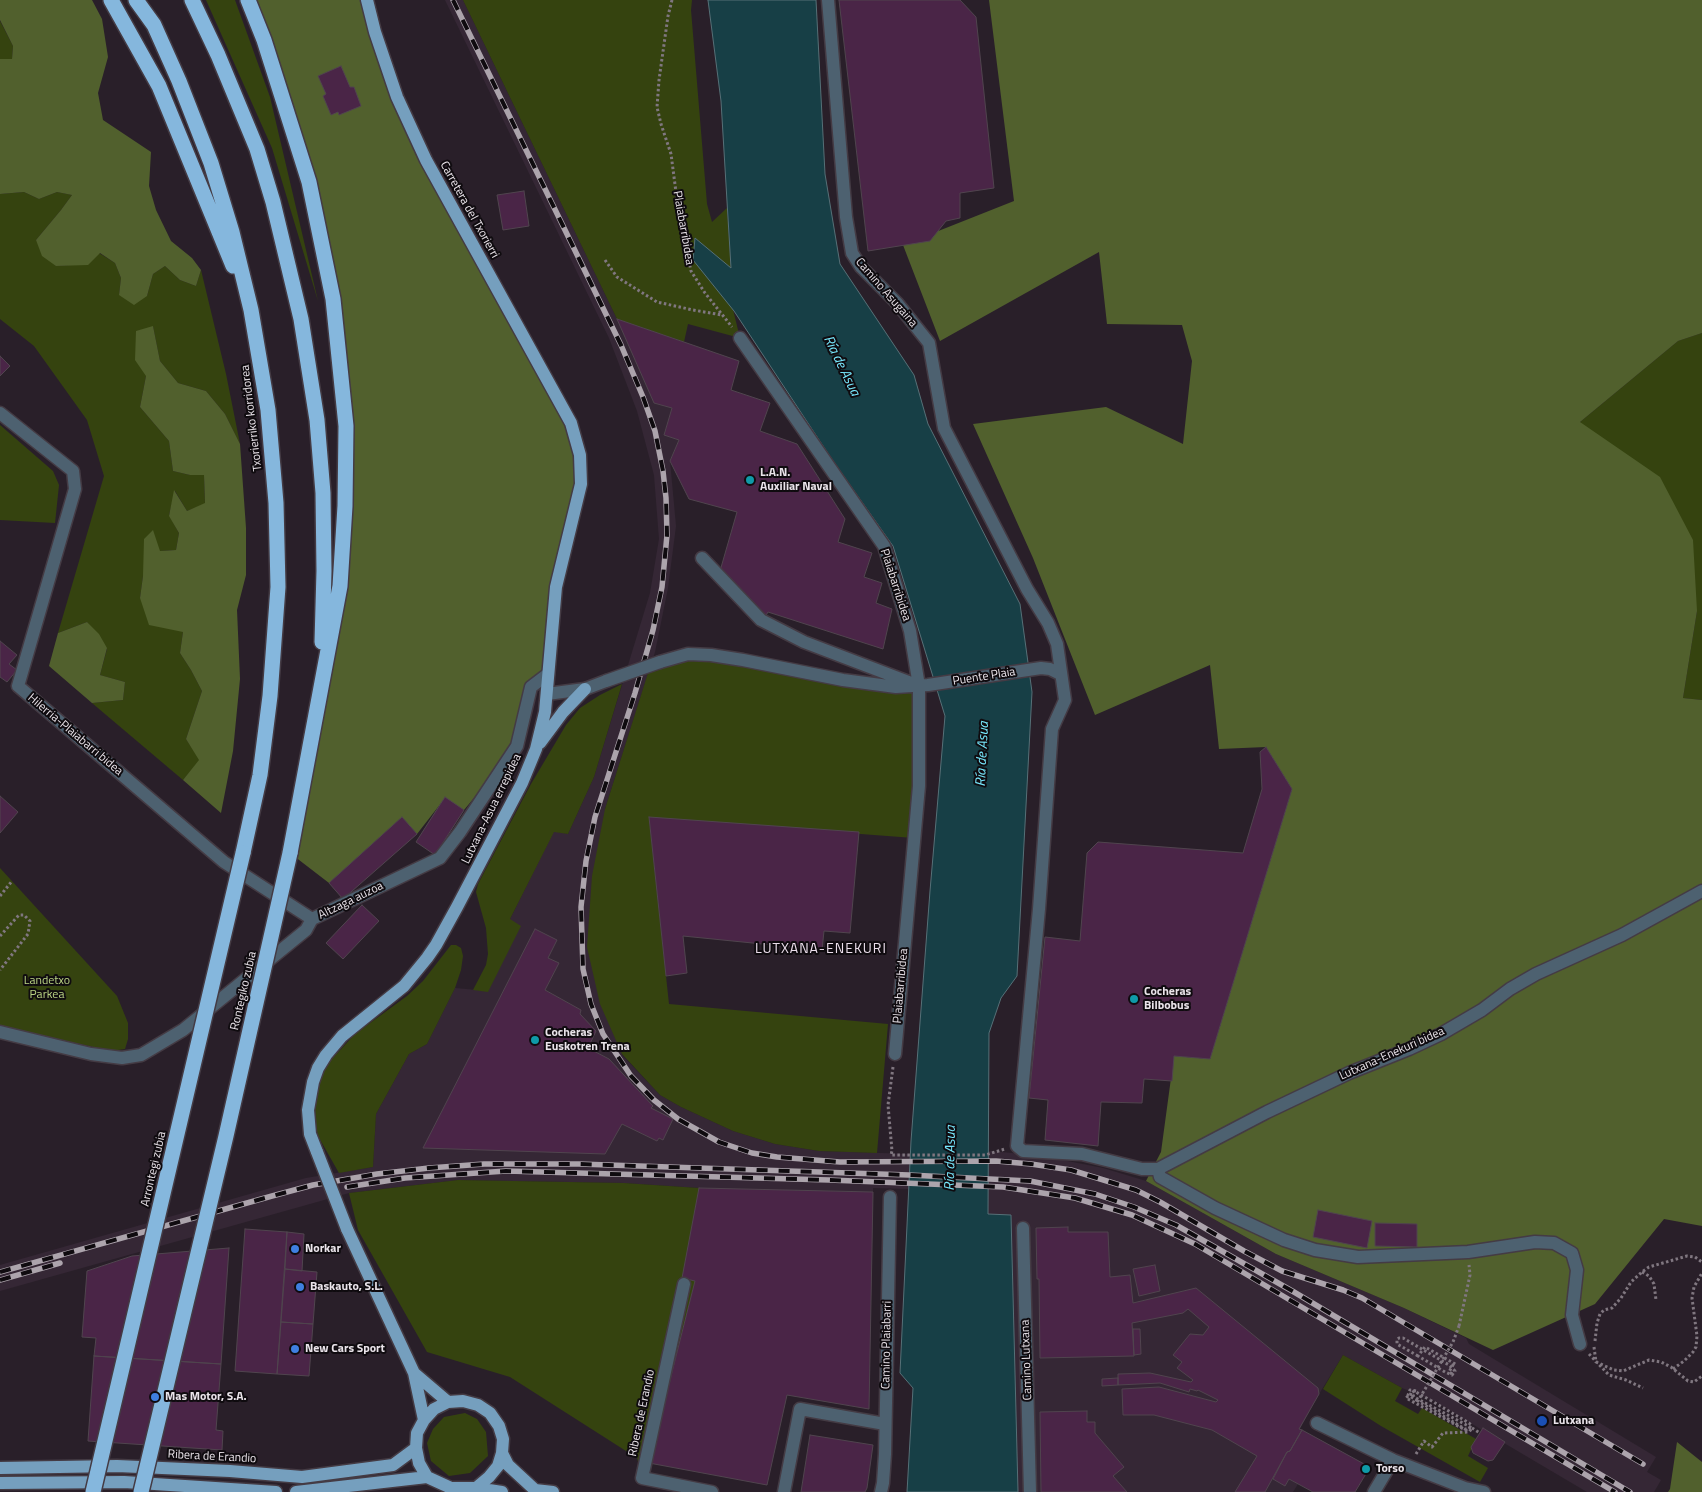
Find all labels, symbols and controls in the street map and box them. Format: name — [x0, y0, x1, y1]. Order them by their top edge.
street label: Carretera del Txorierri — [436, 159, 502, 261]
street label: Plaiabarribidea — [669, 190, 697, 266]
street label: Camino Asugaina — [852, 255, 920, 331]
water label: Ría de Asua — [819, 333, 863, 399]
street label: Txorierriko korridorea — [238, 364, 266, 472]
place label: L.A.N. Auxiliar Naval — [760, 466, 832, 494]
marker: L.A.N. Auxiliar Naval — [744, 474, 756, 486]
street label: Plaiabarribidea — [877, 547, 913, 623]
street label: Puente Plaia — [952, 665, 1016, 689]
street label: Hilerria-Plaiabarri bidea — [25, 691, 125, 779]
water label: Ría de Asua — [973, 721, 993, 787]
street label: Lutxana-Asua errepidea — [459, 752, 525, 866]
street label: Altzaga auzoa — [316, 879, 386, 923]
district label: LUTXANA-ENEKURI — [753, 942, 889, 958]
street label: Plaiabarribidea — [891, 948, 911, 1024]
street label: Rontegiko zubia — [228, 950, 260, 1032]
park label: Landetxo Parkea — [24, 974, 70, 1002]
place label: Cocheras Bilbobus — [1144, 985, 1191, 1013]
marker: Cocheras Bilbobus — [1128, 993, 1140, 1005]
street label: Lutxana-Enekuri bidea — [1337, 1024, 1447, 1084]
place label: Cocheras Euskotren Trena — [545, 1026, 630, 1054]
marker: Cocheras Euskotren Trena — [529, 1034, 541, 1046]
water label: Ría de Asua — [942, 1125, 960, 1191]
street label: Arrontegi zubia — [138, 1130, 170, 1208]
place label: Norkar — [305, 1242, 341, 1256]
marker: Norkar — [289, 1243, 301, 1255]
place label: Baskauto, S.L. — [310, 1280, 383, 1294]
marker: Baskauto, S.L. — [294, 1281, 306, 1293]
street label: Camino Plaiabarri — [879, 1301, 895, 1389]
street label: Camino Lutxana — [1018, 1319, 1036, 1401]
place label: New Cars Sport — [305, 1342, 385, 1356]
marker: New Cars Sport — [289, 1343, 301, 1355]
street label: Ribera de Erandio — [626, 1368, 658, 1458]
place label: Mas Motor, S.A. — [165, 1390, 247, 1404]
marker: Mas Motor, S.A. — [149, 1391, 161, 1403]
marker: Lutxana — [1535, 1414, 1549, 1428]
place label: Lutxana — [1553, 1414, 1594, 1428]
street label: Ribera de Erandio — [167, 1447, 257, 1467]
place label: Torso — [1376, 1462, 1404, 1476]
marker: Torso — [1360, 1463, 1372, 1475]

